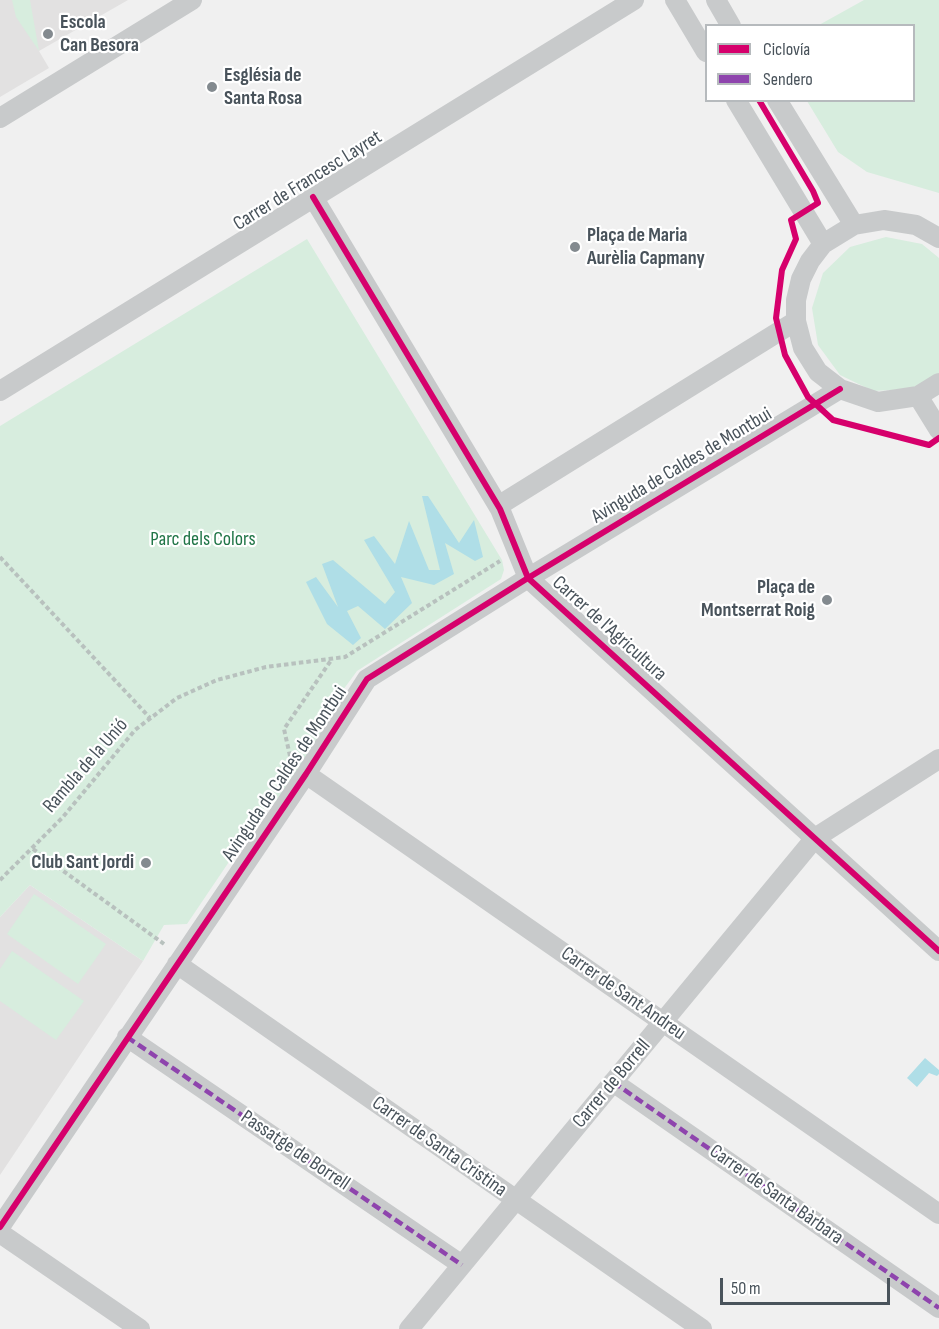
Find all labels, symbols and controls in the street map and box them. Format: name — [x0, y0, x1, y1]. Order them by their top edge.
place label: Escola Can Besora — [60, 11, 139, 58]
legend — [705, 24, 915, 102]
marker: Escola Can Besora — [41, 27, 55, 41]
text: Ciclovía — [763, 39, 810, 60]
place label: Església de Santa Rosa — [224, 64, 302, 111]
text: Sendero — [763, 69, 813, 90]
marker: Església de Santa Rosa — [205, 80, 219, 94]
street label: Carrer de Francesc Layret — [229, 126, 387, 236]
place label: Plaça de Maria Aurèlia Capmany — [587, 224, 705, 271]
marker: Plaça de Maria Aurèlia Capmany — [568, 240, 582, 254]
street label: Avinguda de Caldes de Montbui — [588, 403, 776, 529]
park label: Parc dels Colors — [150, 528, 256, 552]
street label: Carrer de l'Agricultura — [547, 571, 671, 687]
place label: Plaça de Montserrat Roig — [701, 576, 815, 623]
marker: Plaça de Montserrat Roig — [820, 593, 834, 607]
street label: Avinguda de Caldes de Montbui — [217, 682, 353, 866]
street label: Rambla de la Unió — [39, 714, 133, 818]
place label: Club Sant Jordi — [31, 851, 134, 875]
marker: Club Sant Jordi — [139, 856, 153, 870]
street label: Carrer de Sant Andreu — [556, 942, 690, 1046]
street label: Carrer de Borrell — [568, 1035, 656, 1133]
street label: Carrer de Santa Cristina — [367, 1092, 511, 1202]
street label: Passatge de Borrell — [236, 1106, 354, 1196]
street label: Carrer de Santa Bàrbara — [704, 1140, 848, 1250]
scale bar — [723, 1266, 892, 1304]
text: 50 m — [731, 1278, 761, 1299]

